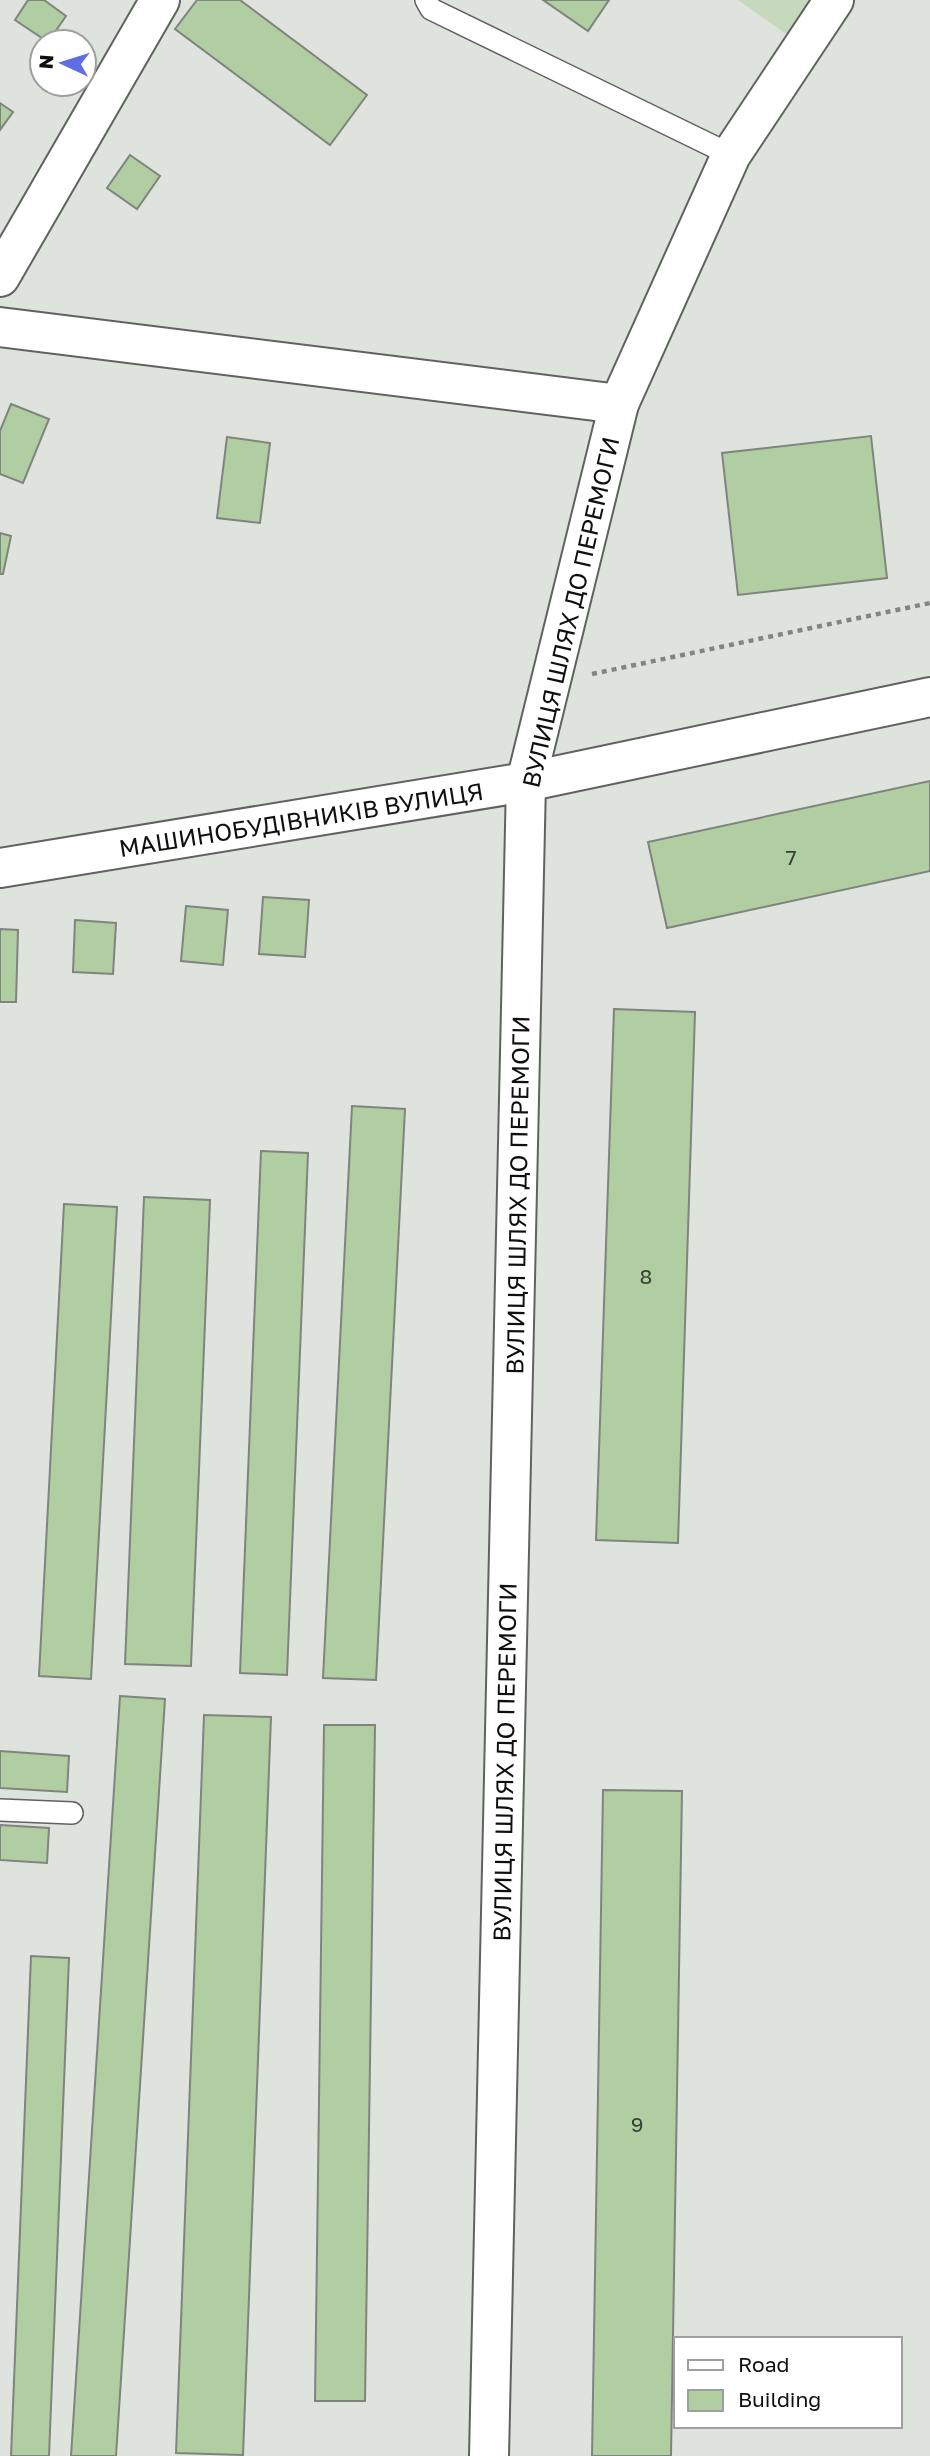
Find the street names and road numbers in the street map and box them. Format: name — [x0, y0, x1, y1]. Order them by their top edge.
street label: ВУЛИЦЯ ШЛЯХ ДО ПЕРЕМОГИ — [515, 434, 625, 790]
street label: МАШИНОБУДІВНИКІВ ВУЛИЦЯ — [117, 776, 485, 862]
street label: ВУЛИЦЯ ШЛЯХ ДО ПЕРЕМОГИ — [499, 1015, 535, 1375]
street label: ВУЛИЦЯ ШЛЯХ ДО ПЕРЕМОГИ — [486, 1582, 522, 1942]

